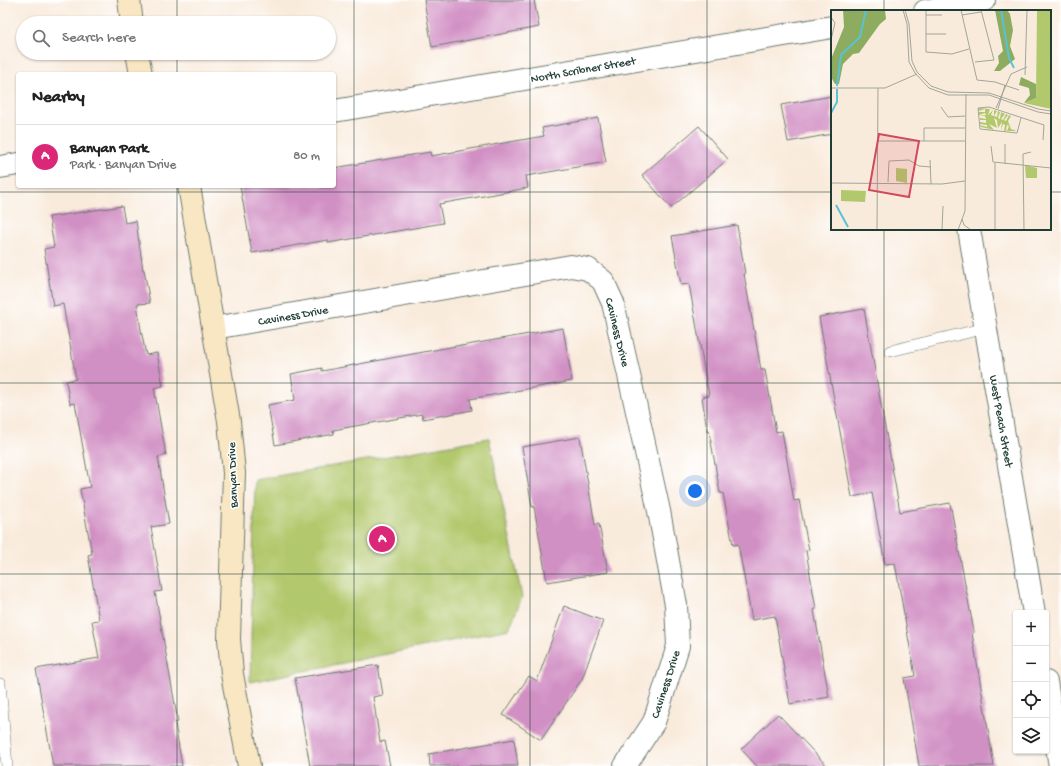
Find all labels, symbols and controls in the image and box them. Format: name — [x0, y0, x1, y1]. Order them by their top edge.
inset map — [831, 10, 1051, 230]
search box — [16, 16, 336, 60]
icon: search — [30, 27, 52, 49]
text: Search here — [62, 29, 136, 47]
street label: North Scribner Street — [530, 55, 638, 87]
text: Nearby — [32, 88, 85, 108]
text: Banyan Park — [70, 140, 148, 158]
text: A — [41, 149, 49, 164]
text: 80 m — [293, 149, 320, 164]
text: Park · Banyan Drive — [70, 158, 176, 173]
street label: Caviness Drive — [601, 296, 632, 369]
street label: Caviness Drive — [257, 304, 330, 330]
street label: West Peach Street — [985, 374, 1015, 470]
street label: Banyan Drive — [226, 441, 242, 509]
your location — [685, 481, 705, 501]
pin: A — [369, 524, 395, 554]
map controls — [1013, 610, 1049, 754]
button: + — [1013, 610, 1049, 646]
button: − — [1013, 646, 1049, 682]
street label: Caviness Drive — [649, 648, 685, 720]
button: locate — [1013, 682, 1049, 718]
button: layers — [1013, 718, 1049, 754]

